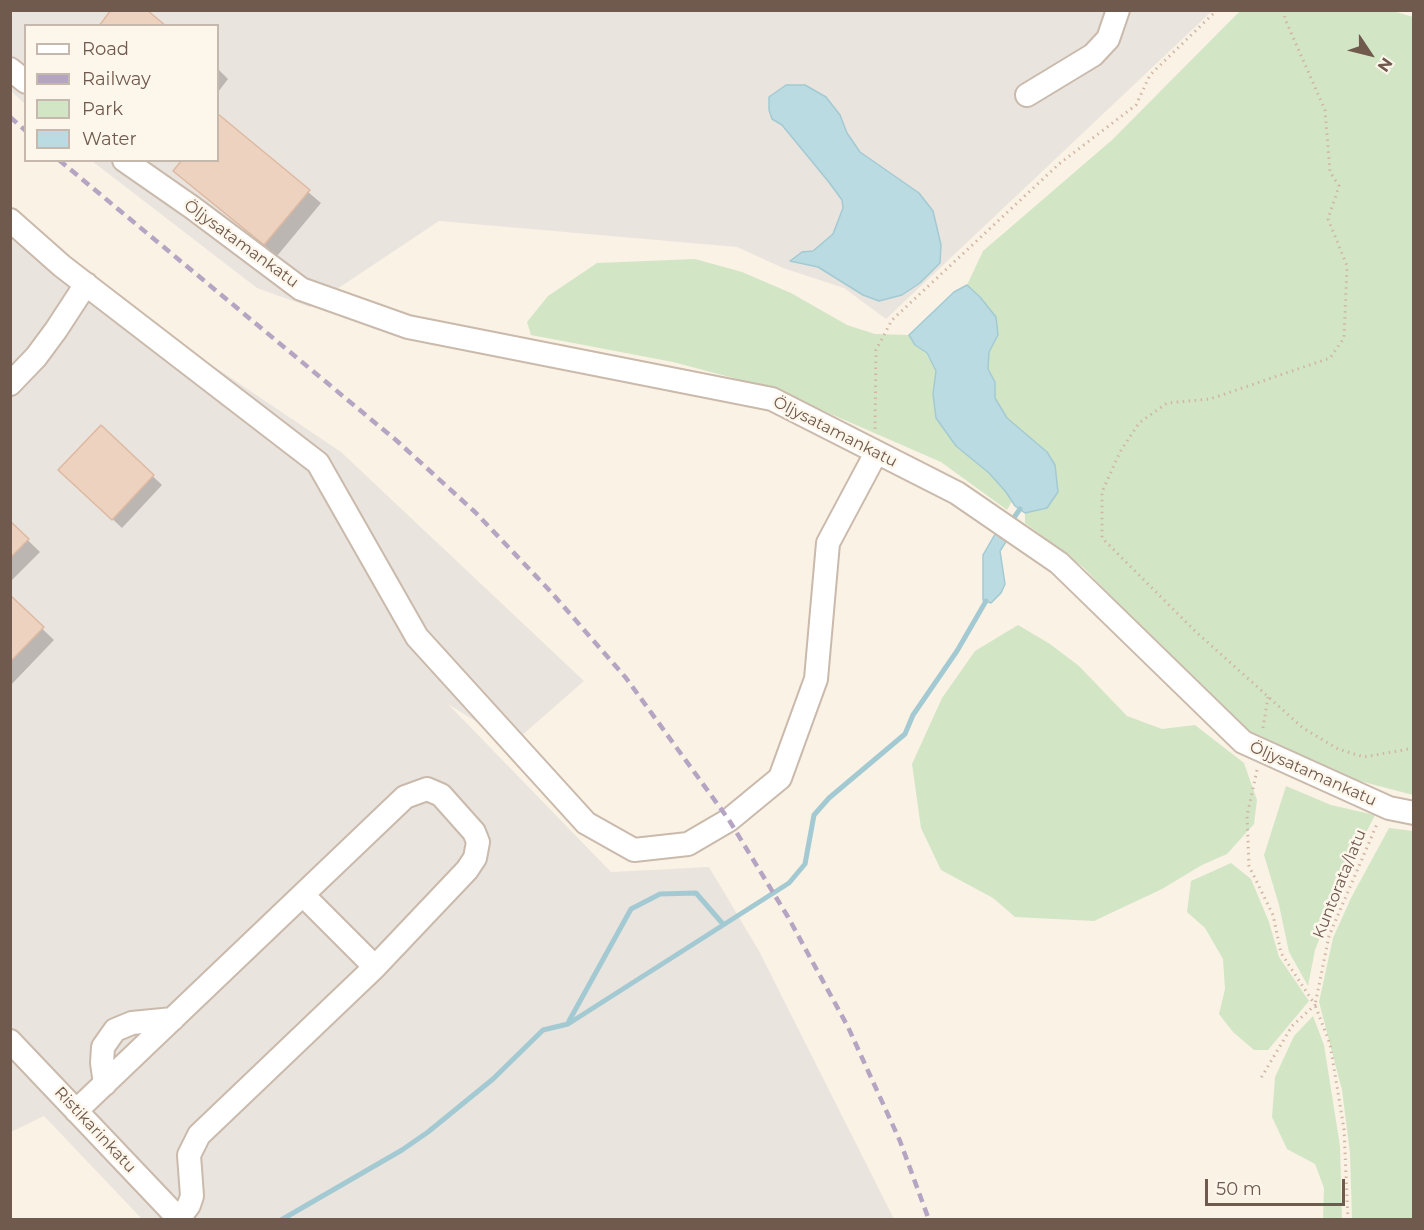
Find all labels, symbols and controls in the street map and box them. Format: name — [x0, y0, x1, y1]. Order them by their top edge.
legend — [24, 24, 219, 162]
north arrow — [1340, 24, 1400, 84]
text: Road — [82, 38, 129, 60]
text: N — [1374, 54, 1397, 75]
text: Railway — [82, 68, 151, 90]
text: Park — [82, 98, 123, 120]
text: Water — [82, 128, 137, 150]
street label: Öljysatamankatu — [180, 196, 302, 292]
street label: Öljysatamankatu — [770, 392, 900, 472]
street label: Öljysatamankatu — [1247, 737, 1379, 811]
street label: Kuntorata/latu — [1309, 827, 1371, 941]
street label: Ristikarinkatu — [50, 1083, 140, 1177]
scale bar — [1208, 1167, 1348, 1205]
text: 50 m — [1216, 1178, 1262, 1200]

